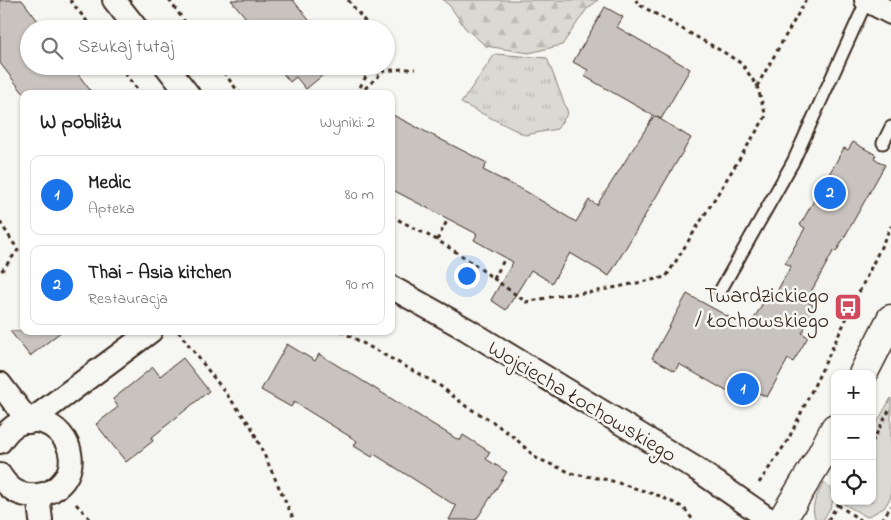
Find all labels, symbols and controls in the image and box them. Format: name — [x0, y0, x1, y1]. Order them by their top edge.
search box — [20, 20, 395, 75]
icon: search — [38, 34, 66, 62]
text: Szukaj tutaj — [78, 34, 174, 61]
text: W pobliżu — [40, 108, 122, 138]
text: Wyniki: 2 — [320, 111, 375, 135]
text: Medic — [88, 170, 131, 197]
pin: 2 — [814, 174, 846, 212]
text: 1 — [54, 183, 60, 207]
text: 80 m — [345, 183, 374, 207]
text: Apteka — [88, 197, 135, 221]
text: Thai - Asia kitchen — [88, 260, 232, 287]
your location — [454, 263, 480, 289]
text: 2 — [53, 273, 61, 297]
text: 90 m — [346, 273, 374, 297]
place label: Twardzickiego / Łochowskiego — [695, 281, 829, 339]
text: Restauracja — [88, 287, 168, 311]
bus stop icon: Twardzickiego / Łochowskiego — [833, 292, 863, 322]
street label: Wojciecha Łochowskiego — [480, 333, 682, 473]
pin: 1 — [727, 370, 759, 408]
map controls — [831, 370, 876, 505]
button: + — [831, 370, 876, 415]
button: − — [831, 415, 876, 460]
button: locate — [831, 460, 876, 505]

